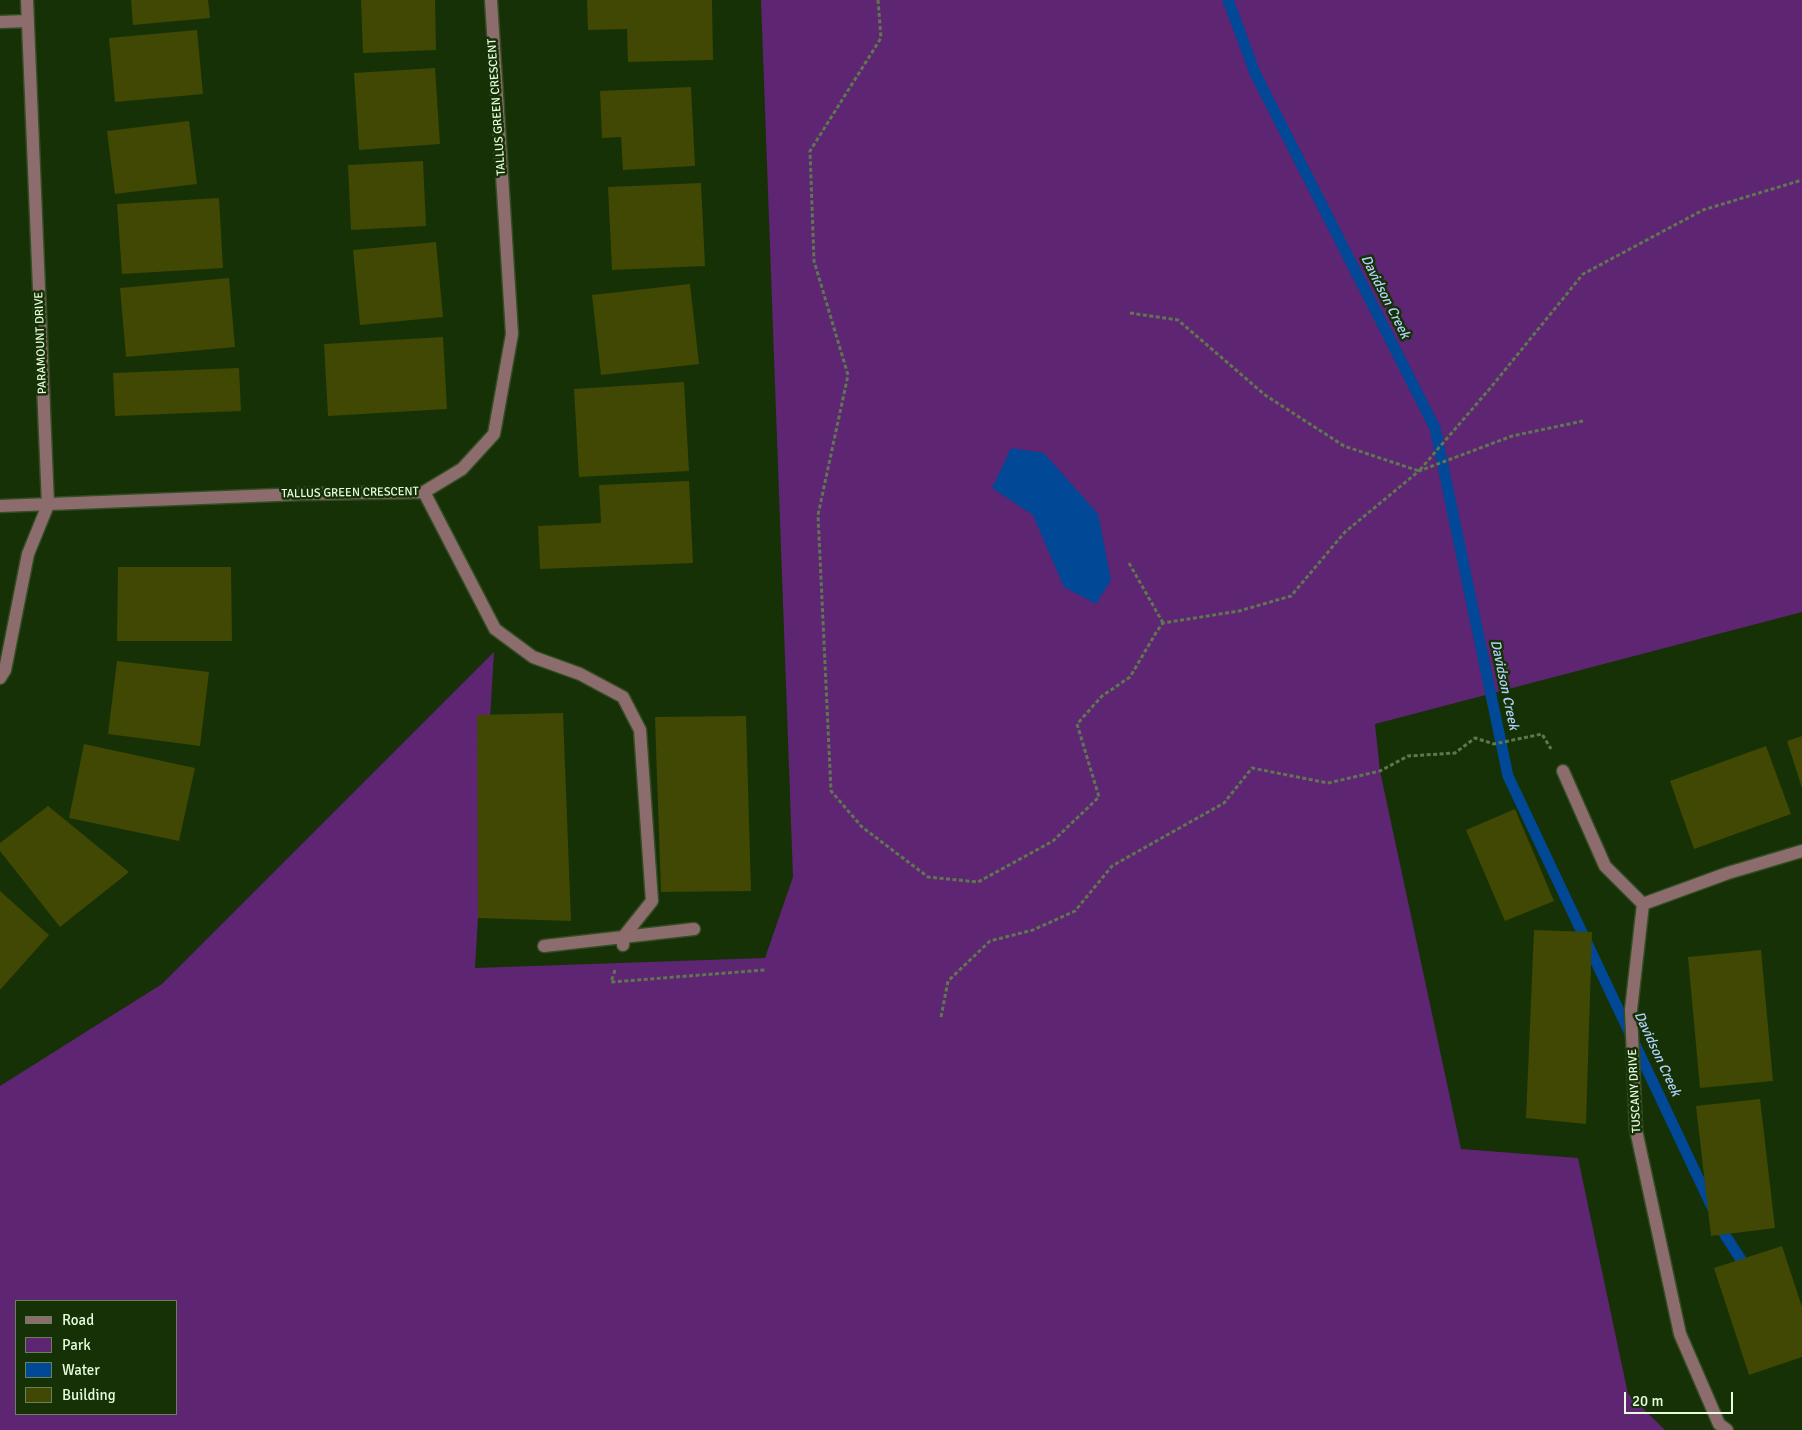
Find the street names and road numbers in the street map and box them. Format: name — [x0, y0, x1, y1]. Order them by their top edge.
street label: TALLUS GREEN CRESCENT — [485, 38, 509, 176]
street label: PARAMOUNT DRIVE — [32, 292, 50, 394]
street label: TALLUS GREEN CRESCENT — [281, 485, 419, 501]
street label: TUSCANY DRIVE — [1626, 1049, 1644, 1133]

